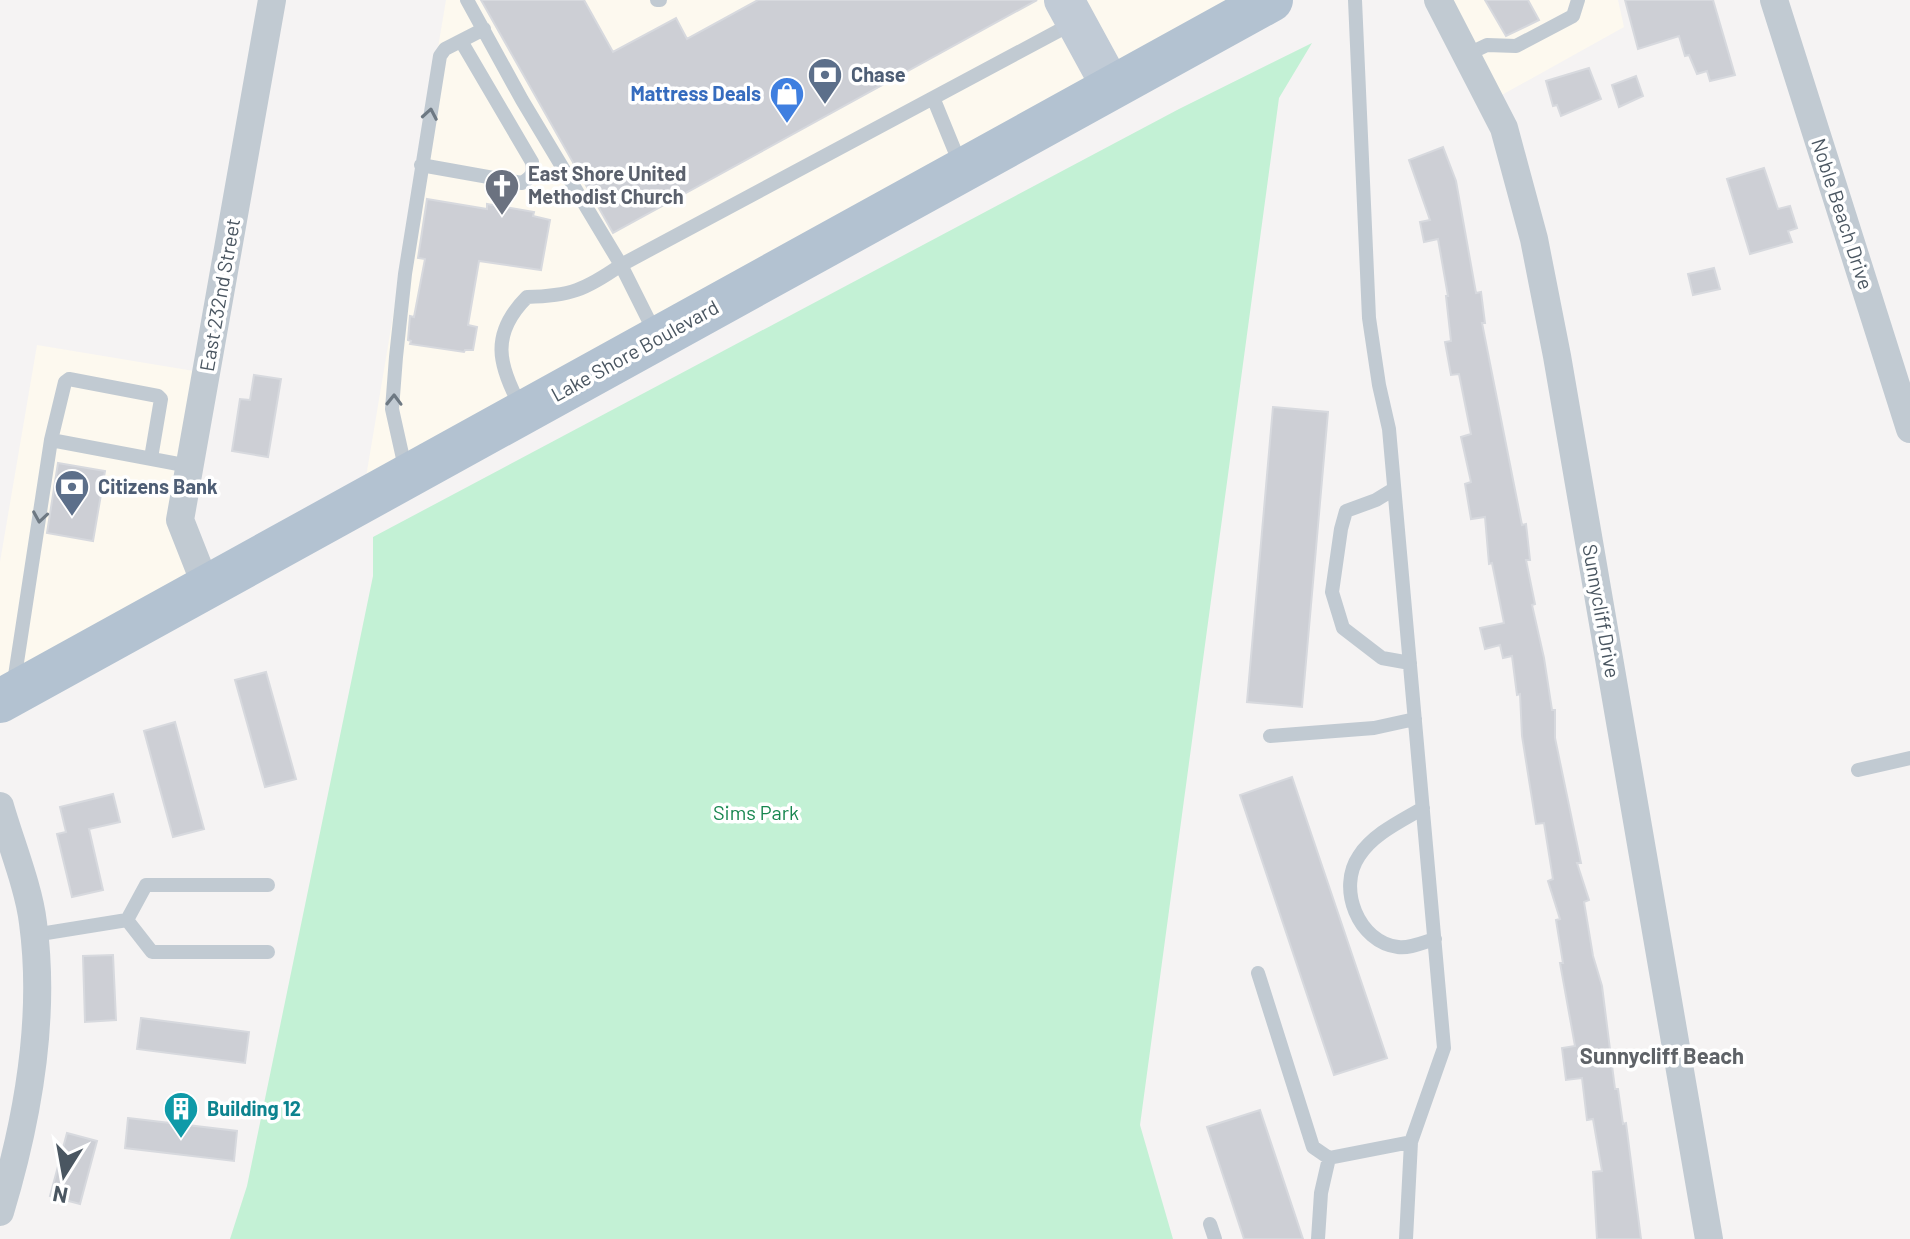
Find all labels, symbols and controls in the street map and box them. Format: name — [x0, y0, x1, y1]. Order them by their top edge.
bank icon: Chase — [806, 56, 844, 106]
place label: Chase — [851, 62, 906, 86]
shop icon: Mattress Deals — [768, 75, 806, 125]
place label: Mattress Deals — [630, 81, 761, 105]
one-way arrow — [421, 108, 438, 121]
street label: Noble Beach Drive — [1807, 135, 1879, 292]
place label: East Shore United Methodist Church — [528, 161, 686, 208]
church icon: East Shore United Methodist Church — [483, 167, 521, 217]
street label: East 232nd Street — [194, 216, 244, 373]
street label: Lake Shore Boulevard — [547, 294, 722, 406]
one-way arrow — [385, 393, 403, 406]
bank icon: Citizens Bank — [53, 468, 91, 518]
place label: Citizens Bank — [98, 474, 218, 498]
one-way arrow — [32, 510, 49, 524]
street label: Sunnycliff Drive — [1578, 542, 1626, 680]
park label: Sims Park — [713, 800, 799, 824]
district label: Sunnycliff Beach — [1580, 1042, 1744, 1068]
building icon: Building 12 — [162, 1090, 200, 1140]
place label: Building 12 — [207, 1096, 301, 1120]
north arrow — [24, 1135, 104, 1215]
text: N — [50, 1181, 70, 1210]

